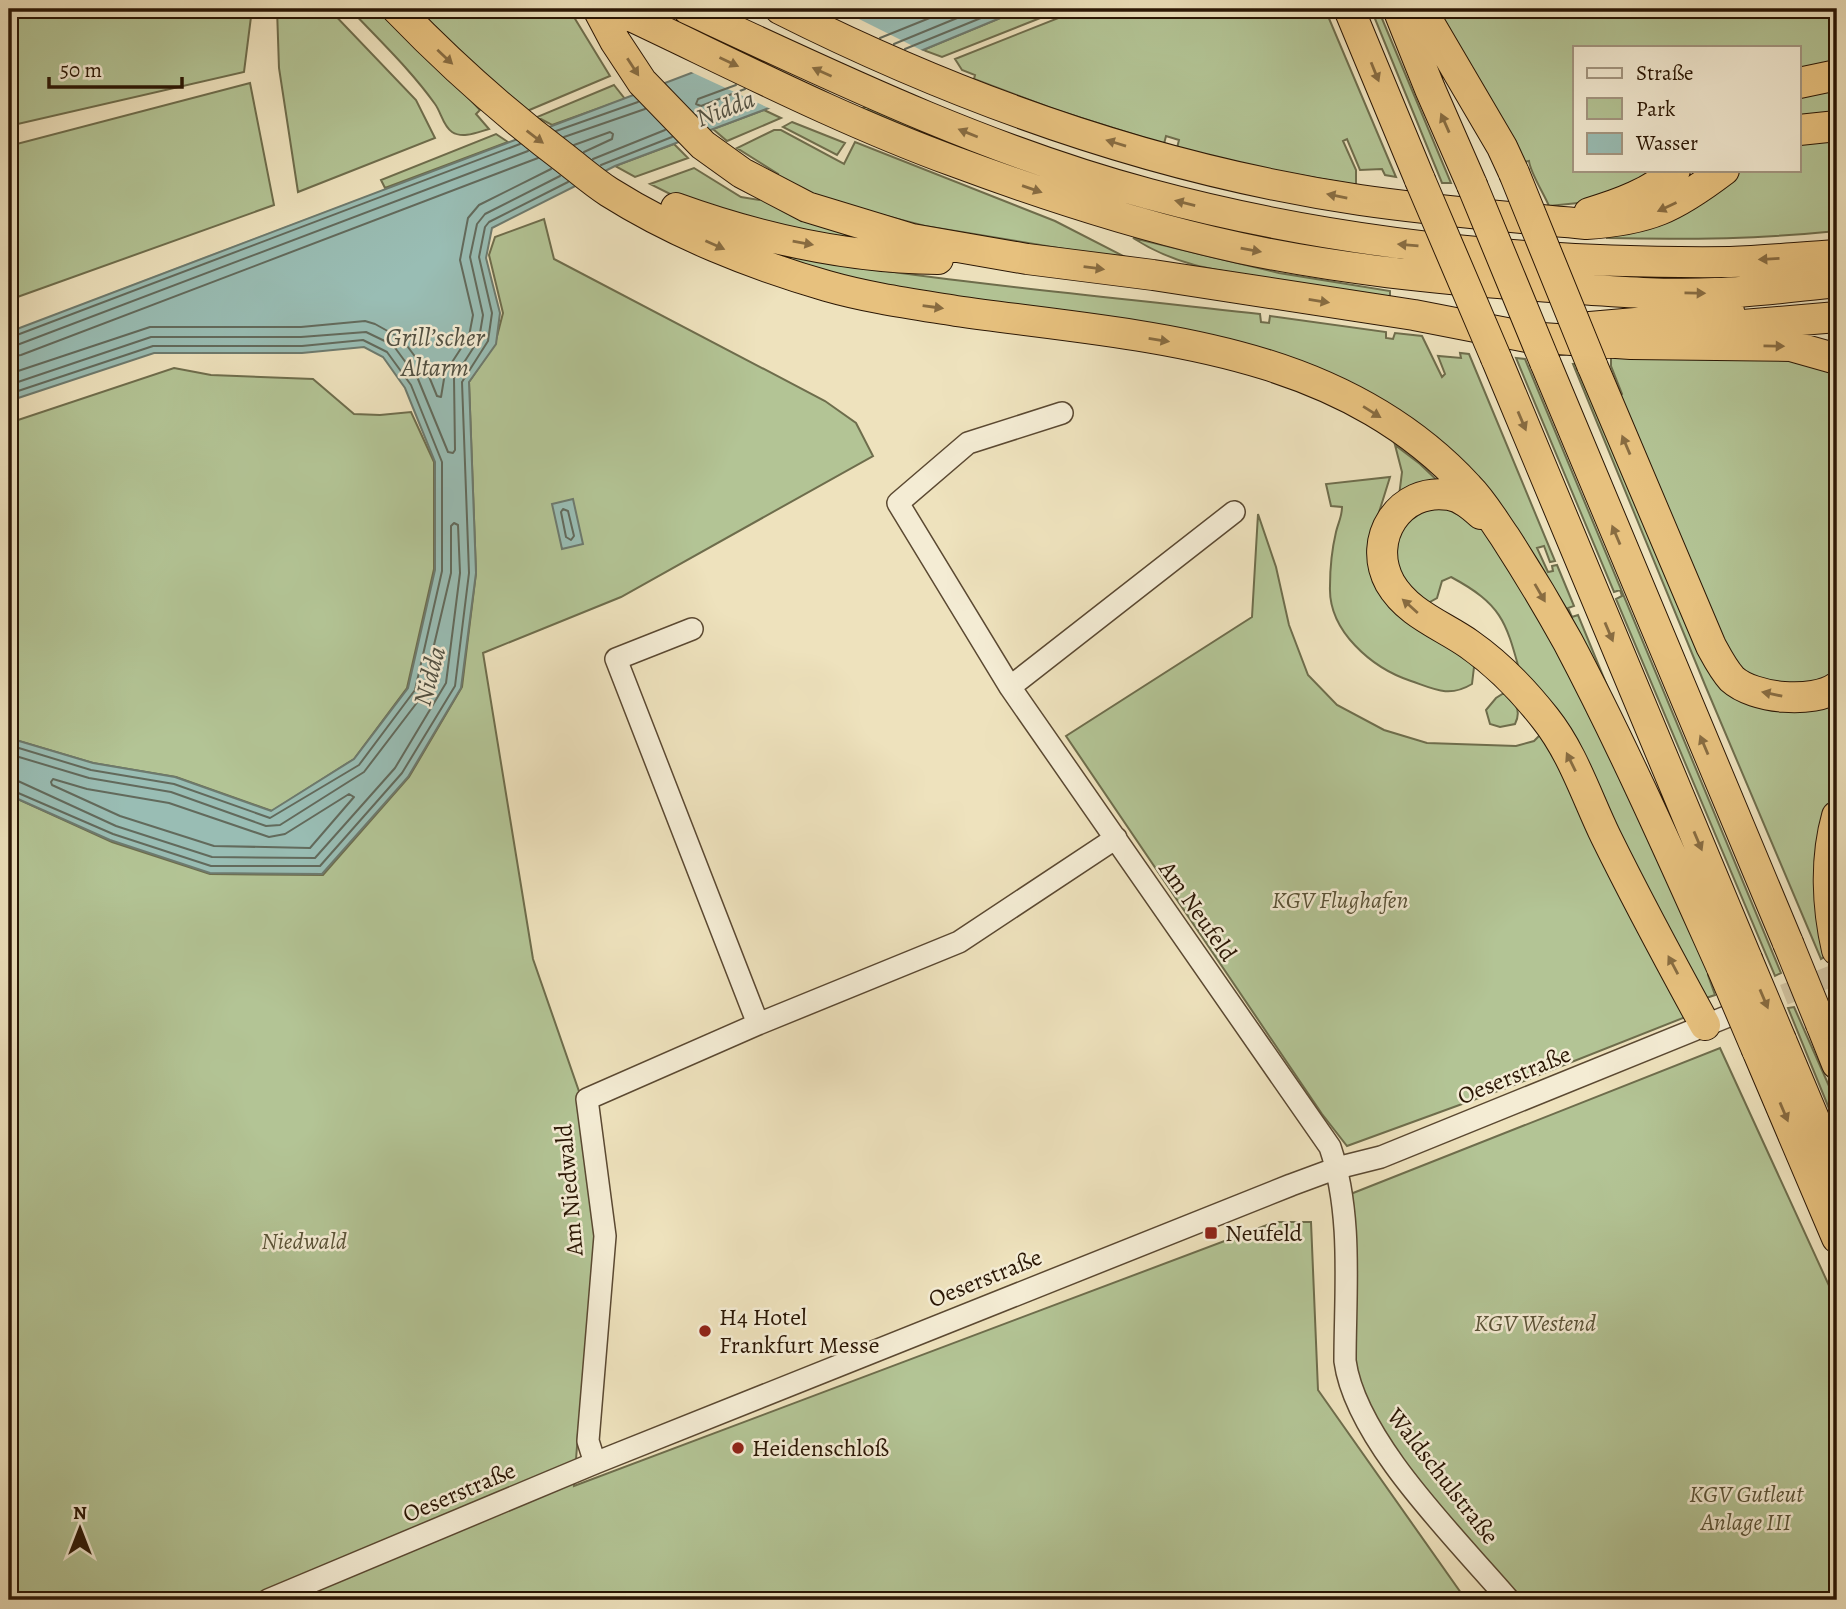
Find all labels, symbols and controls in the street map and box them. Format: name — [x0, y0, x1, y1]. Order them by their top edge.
scale bar — [49, 46, 182, 90]
legend — [1573, 46, 1800, 172]
one-way arrow — [436, 49, 454, 65]
text: 50 m — [60, 56, 102, 84]
one-way arrow — [719, 56, 739, 68]
one-way arrow — [626, 58, 639, 77]
text: Straße — [1636, 59, 1694, 87]
one-way arrow — [1370, 62, 1381, 83]
one-way arrow — [812, 66, 832, 78]
water label: Nidda — [691, 81, 760, 136]
text: Park — [1636, 95, 1676, 123]
one-way arrow — [1439, 113, 1451, 133]
one-way arrow — [957, 128, 978, 139]
text: Wasser — [1635, 129, 1698, 157]
one-way arrow — [526, 130, 544, 144]
one-way arrow — [1105, 138, 1126, 148]
one-way arrow — [1022, 184, 1043, 195]
one-way arrow — [1326, 190, 1348, 201]
one-way arrow — [1174, 197, 1196, 208]
one-way arrow — [1657, 201, 1677, 213]
one-way arrow — [793, 238, 815, 249]
one-way arrow — [1397, 239, 1419, 250]
one-way arrow — [705, 240, 726, 251]
one-way arrow — [1240, 245, 1262, 256]
one-way arrow — [1758, 254, 1780, 265]
one-way arrow — [1083, 263, 1105, 274]
one-way arrow — [1684, 287, 1706, 299]
one-way arrow — [1308, 296, 1330, 307]
one-way arrow — [923, 302, 945, 313]
water label: Grill’scher Altarm — [386, 320, 485, 385]
one-way arrow — [1148, 335, 1170, 346]
one-way arrow — [1764, 340, 1786, 352]
one-way arrow — [1363, 406, 1382, 418]
one-way arrow — [1517, 411, 1528, 432]
one-way arrow — [1620, 434, 1631, 455]
one-way arrow — [1610, 525, 1621, 546]
one-way arrow — [1534, 583, 1546, 602]
one-way arrow — [1401, 598, 1419, 614]
one-way arrow — [1604, 621, 1615, 642]
water label: Nidda — [405, 642, 454, 710]
one-way arrow — [1761, 689, 1783, 700]
one-way arrow — [1698, 735, 1709, 756]
one-way arrow — [1565, 752, 1577, 772]
one-way arrow — [1693, 831, 1704, 852]
street label: Am Neufeld — [1151, 854, 1244, 968]
park label: KGV Flughafen — [1272, 884, 1408, 916]
one-way arrow — [1667, 955, 1679, 975]
one-way arrow — [1759, 989, 1770, 1010]
street label: Oeserstraße — [1453, 1038, 1575, 1112]
one-way arrow — [1779, 1102, 1790, 1123]
street label: Am Niedwald — [547, 1123, 591, 1258]
place label: Neufeld — [1225, 1217, 1303, 1249]
park label: Niedwald — [261, 1225, 347, 1257]
marker: Neufeld — [1203, 1225, 1219, 1241]
street label: Oeserstraße — [924, 1241, 1046, 1315]
place label: H4 Hotel Frankfurt Messe — [719, 1301, 879, 1361]
park label: KGV Westend — [1474, 1307, 1596, 1339]
marker: H4 Hotel Frankfurt Messe — [697, 1323, 713, 1339]
street label: Waldschulstraße — [1379, 1401, 1506, 1551]
place label: Heidenschloß — [752, 1432, 889, 1464]
marker: Heidenschloß — [730, 1440, 746, 1456]
street label: Oeserstraße — [398, 1454, 520, 1530]
park label: KGV Gutleut Anlage III — [1689, 1478, 1804, 1538]
north arrow — [46, 1494, 116, 1564]
text: N — [73, 1500, 87, 1526]

